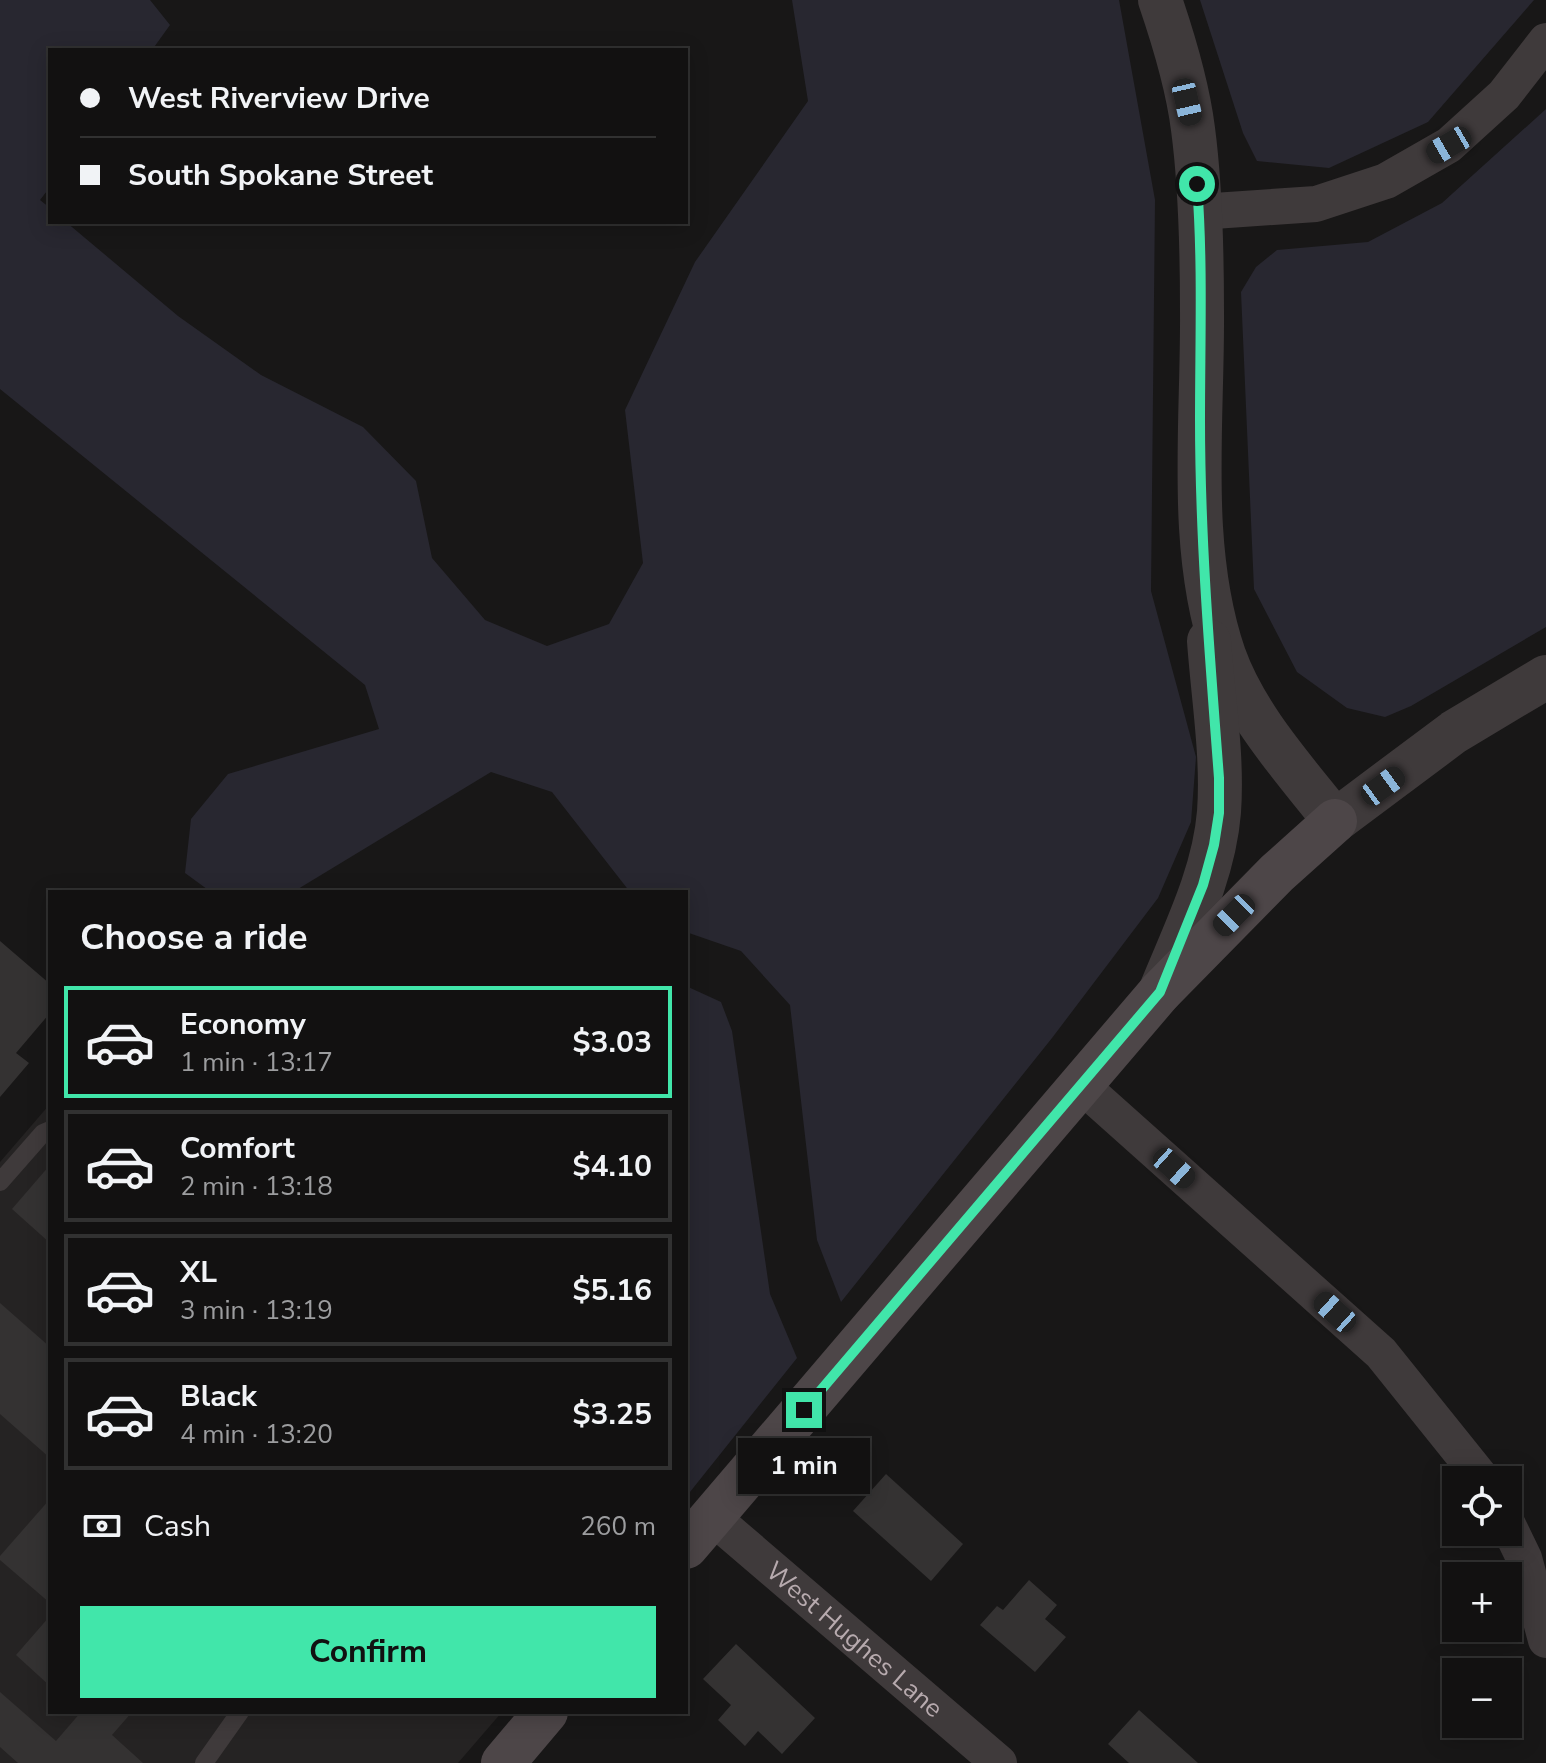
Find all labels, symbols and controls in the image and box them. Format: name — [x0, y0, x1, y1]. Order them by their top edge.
car — [1170, 76, 1204, 128]
text: West Riverview Drive — [128, 78, 430, 119]
car — [1422, 123, 1476, 167]
text: South Spokane Street — [128, 155, 433, 196]
route start — [1179, 166, 1215, 202]
car — [1357, 762, 1409, 810]
car — [1209, 890, 1259, 940]
text: Choose a ride — [80, 913, 308, 962]
text: Economy — [180, 1004, 306, 1045]
icon: car — [84, 1006, 156, 1078]
text: $3.03 — [573, 1022, 652, 1063]
text: 1 min · 13:17 — [180, 1045, 333, 1080]
text: Comfort — [180, 1128, 295, 1169]
icon: car — [84, 1130, 156, 1202]
car — [1148, 1143, 1200, 1193]
text: $4.10 — [573, 1146, 652, 1187]
text: 2 min · 13:18 — [180, 1169, 333, 1204]
text: XL — [180, 1252, 217, 1293]
icon: car — [84, 1254, 156, 1326]
text: $5.16 — [573, 1270, 652, 1311]
car — [1309, 1287, 1361, 1337]
text: 3 min · 13:19 — [180, 1293, 333, 1328]
text: Black — [180, 1376, 257, 1417]
icon: car — [84, 1378, 156, 1450]
route end — [786, 1392, 822, 1428]
text: $3.25 — [573, 1394, 652, 1435]
text: 4 min · 13:20 — [180, 1417, 333, 1452]
callout: 1 min — [738, 1438, 870, 1494]
text: 1 min — [770, 1448, 838, 1483]
map controls — [1442, 1466, 1522, 1738]
button: locate — [1442, 1466, 1522, 1546]
icon: cash — [80, 1504, 124, 1548]
text: Cash — [144, 1506, 211, 1547]
text: 260 m — [580, 1509, 656, 1544]
street label: West Hughes Lane — [758, 1554, 951, 1726]
button: + — [1442, 1562, 1522, 1642]
button: Confirm — [80, 1606, 656, 1698]
button: − — [1442, 1658, 1522, 1738]

